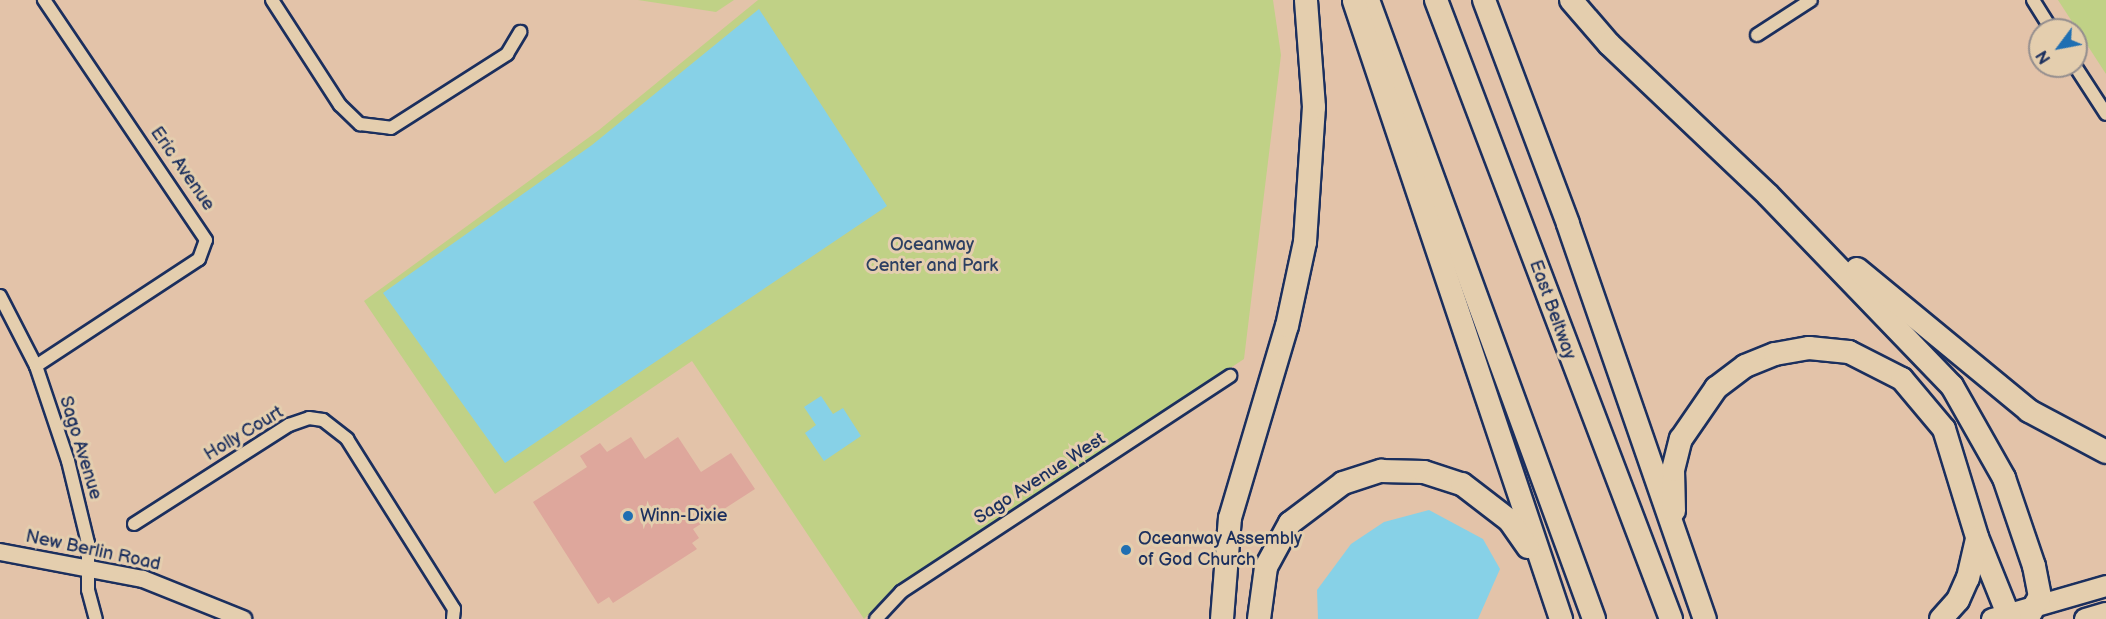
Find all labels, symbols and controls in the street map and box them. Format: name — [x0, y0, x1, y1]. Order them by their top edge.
north arrow — [2028, 18, 2088, 78]
text: N — [2033, 47, 2055, 67]
street label: Eric Avenue — [145, 123, 219, 215]
park label: Oceanway Center and Park — [866, 235, 998, 278]
street label: East Beltway — [1524, 257, 1580, 363]
street label: Sago Avenue — [54, 394, 106, 502]
street label: Holly Court — [200, 402, 288, 466]
street label: Sago Avenue West — [970, 428, 1110, 530]
place label: Winn-Dixie — [640, 505, 727, 527]
marker: Winn-Dixie — [621, 509, 635, 523]
street label: New Berlin Road — [24, 526, 162, 576]
place label: Oceanway Assembly of God Church — [1138, 529, 1303, 572]
marker: Oceanway Assembly of God Church — [1119, 543, 1133, 557]

